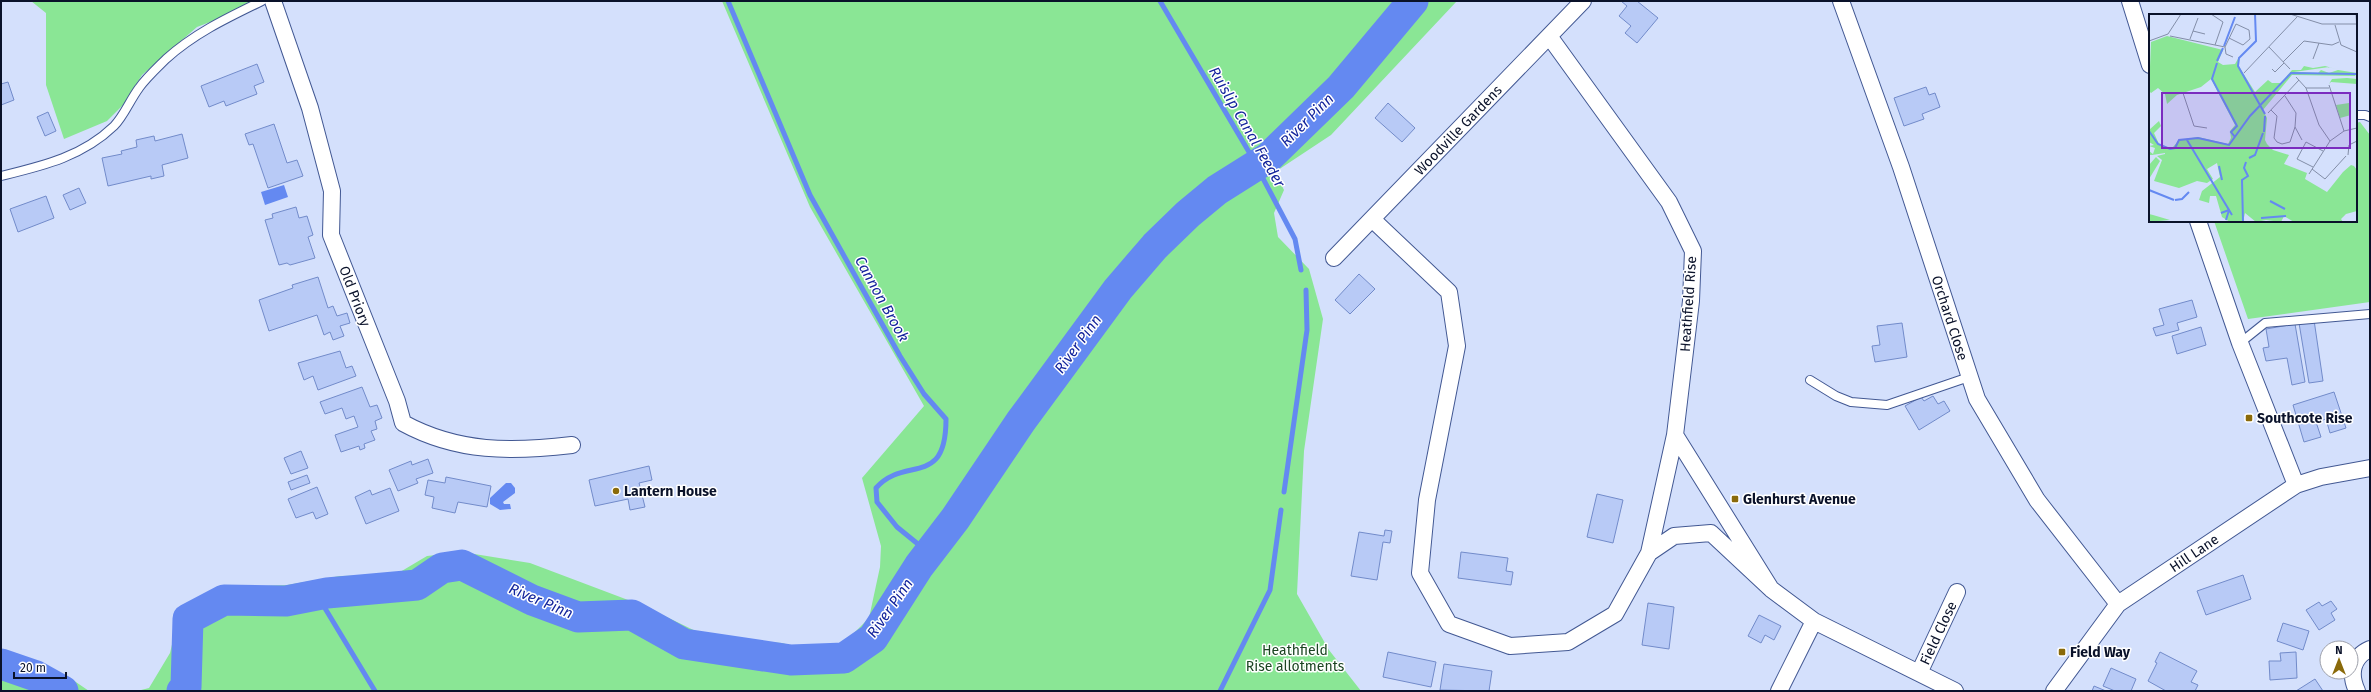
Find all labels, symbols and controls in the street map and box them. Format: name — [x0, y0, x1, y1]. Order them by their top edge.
inset map — [2149, 14, 2357, 222]
water label: Ruislip Canal Feeder — [1205, 64, 1289, 192]
street label: Woodville Gardens — [1411, 81, 1506, 179]
water label: River Pinn — [1277, 90, 1337, 150]
water label: Cannon Brook — [851, 253, 913, 345]
street label: Heathfield Rise — [1677, 255, 1700, 353]
street label: Old Priory — [335, 263, 374, 329]
street label: Orchard Close — [1928, 274, 1971, 363]
water label: River Pinn — [1051, 311, 1105, 377]
place label: Southcote Rise — [2257, 410, 2353, 427]
marker: Southcote Rise — [2244, 413, 2254, 423]
place label: Lantern House — [624, 483, 717, 500]
marker: Lantern House — [611, 486, 621, 496]
place label: Glenhurst Avenue — [1743, 491, 1856, 508]
marker: Glenhurst Avenue — [1730, 494, 1740, 504]
street label: Hill Lane — [2166, 531, 2222, 576]
water label: River Pinn — [863, 575, 917, 641]
water label: River Pinn — [506, 579, 576, 623]
street label: Field Close — [1916, 599, 1961, 668]
north arrow — [2319, 640, 2359, 680]
park label: Heathfield Rise allotments — [1246, 642, 1345, 675]
place label: Field Way — [2070, 644, 2131, 661]
text: N — [2335, 644, 2343, 657]
marker: Field Way — [2057, 647, 2067, 657]
scale bar — [14, 654, 66, 680]
text: 20 m — [20, 661, 46, 675]

